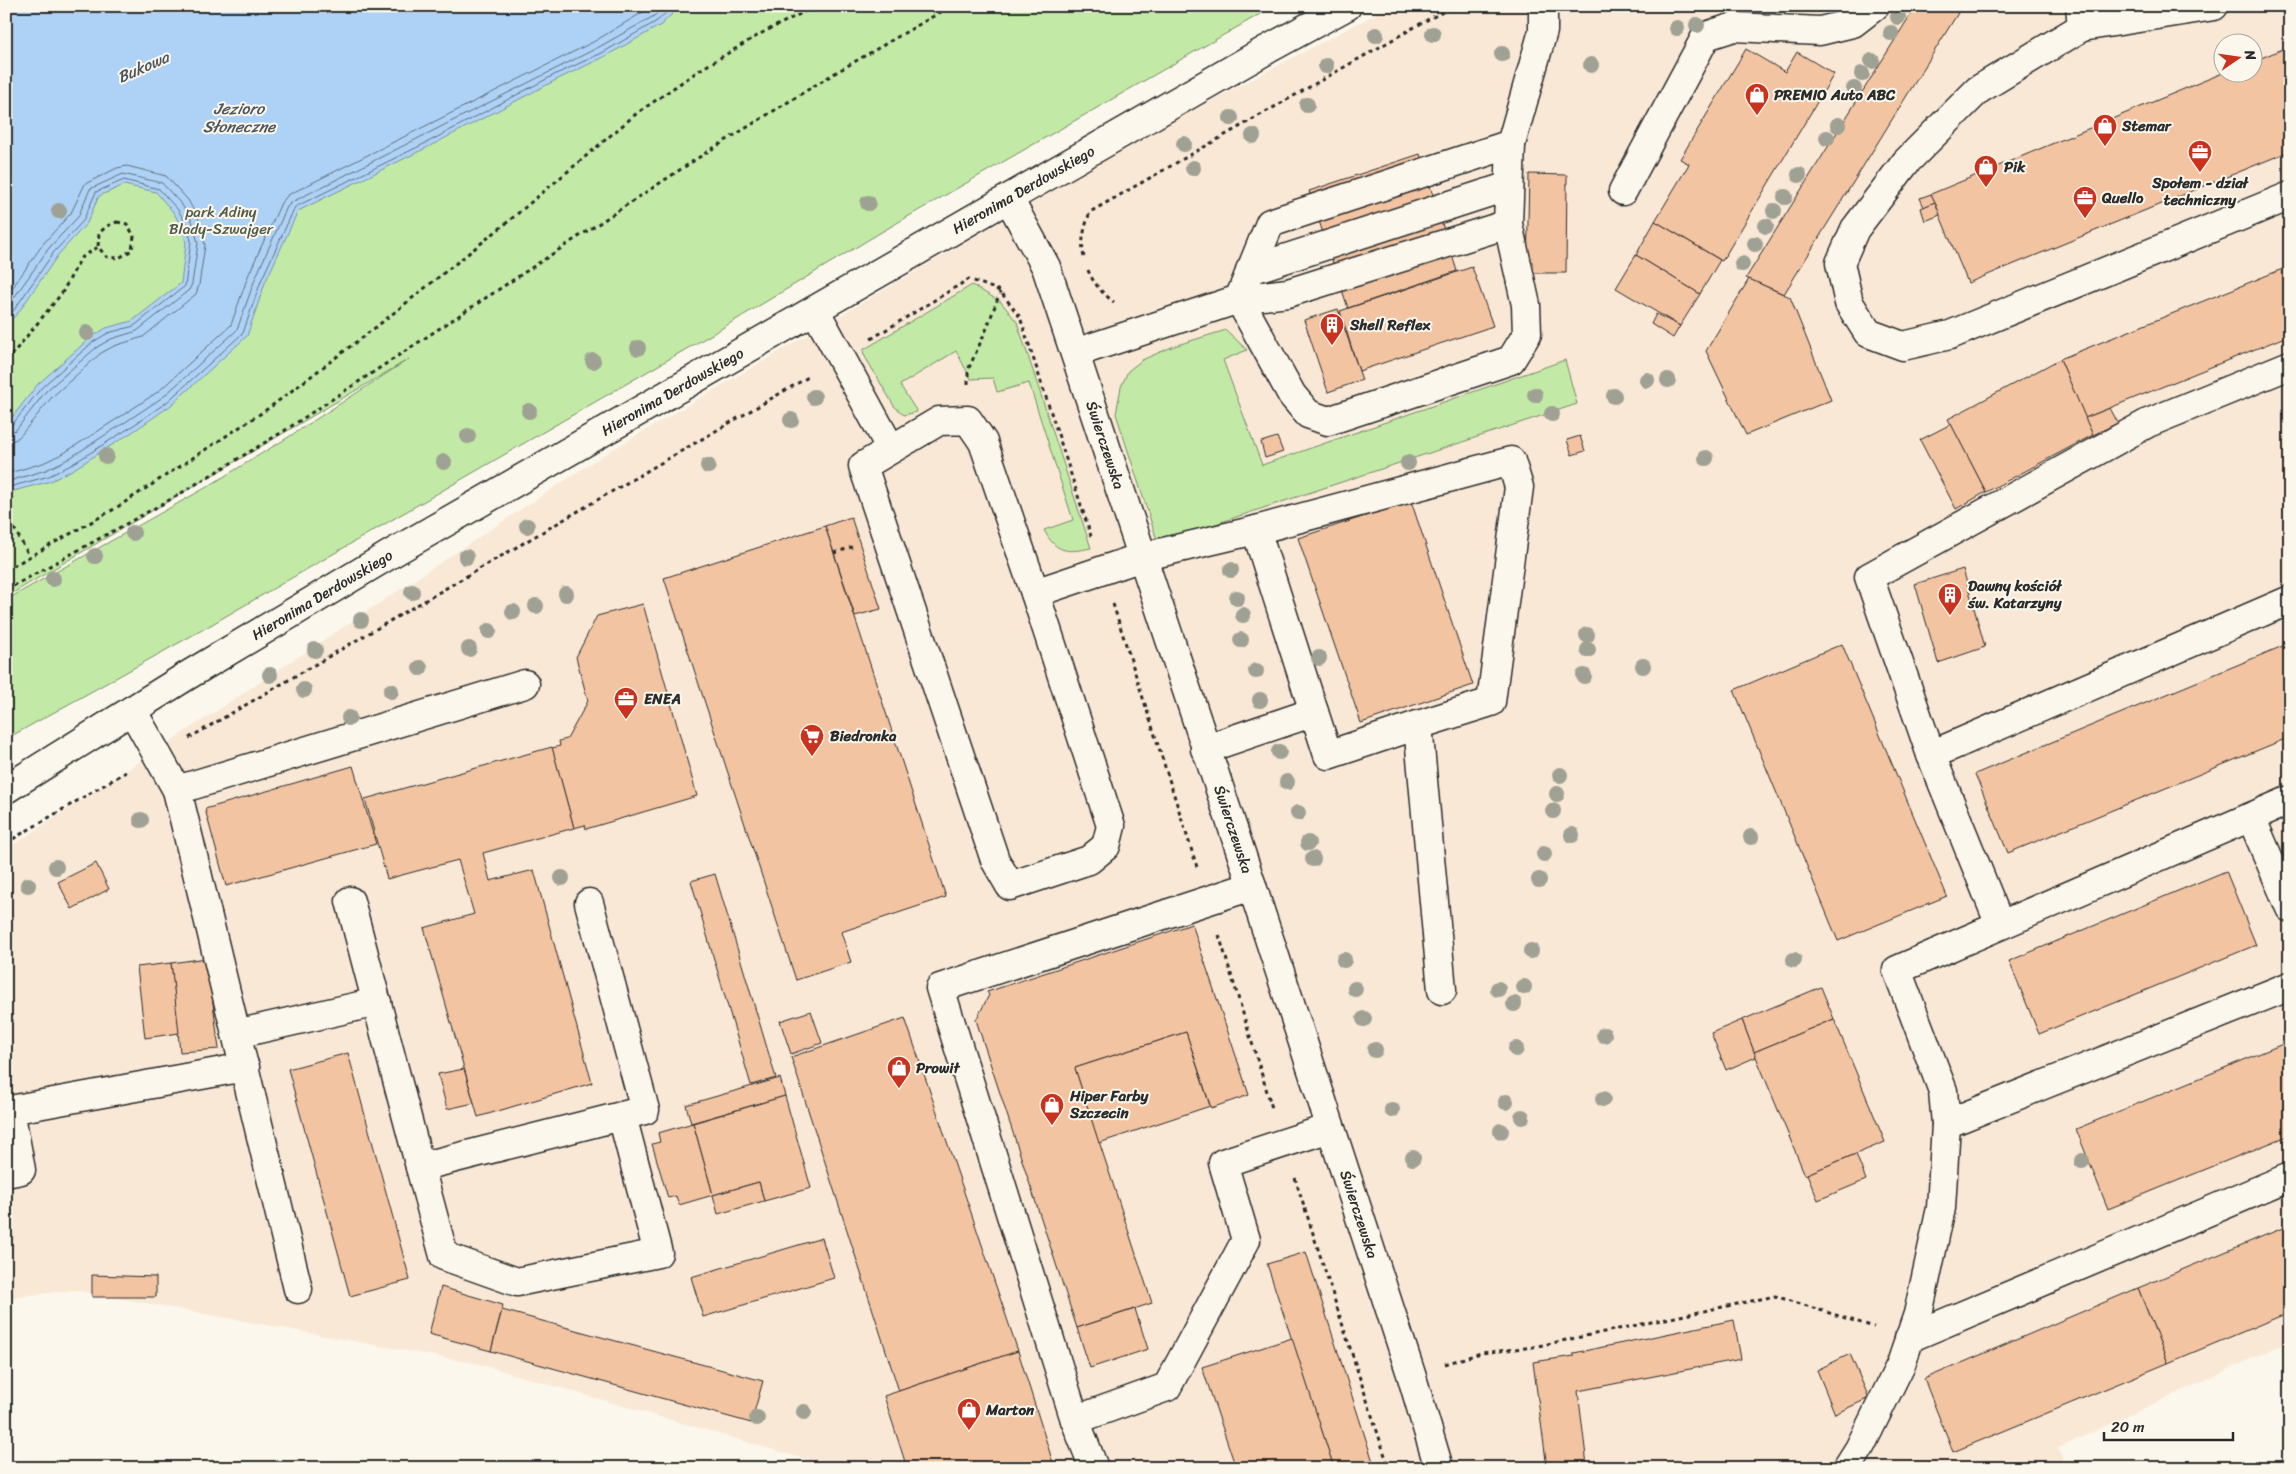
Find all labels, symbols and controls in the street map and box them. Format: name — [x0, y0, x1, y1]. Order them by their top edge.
north arrow — [2214, 32, 2264, 82]
water label: Bukowa — [112, 42, 176, 91]
text: N — [2237, 47, 2264, 63]
shop icon: PREMIO Auto ABC — [1744, 82, 1770, 116]
place label: PREMIO Auto ABC — [1774, 82, 1896, 108]
water label: Jezioro Słoneczne — [203, 94, 277, 141]
shop icon: Stemar — [2092, 113, 2118, 147]
place label: Stemar — [2121, 113, 2173, 139]
street label: Hieronima Derdowskiego — [947, 138, 1100, 241]
office icon: Społem - dział techniczny — [2187, 139, 2213, 173]
shop icon: Pik — [1973, 154, 1999, 188]
place label: Pik — [2004, 154, 2026, 180]
place label: Społem - dział techniczny — [2151, 170, 2249, 213]
office icon: Quello — [2072, 185, 2098, 219]
place label: Quello — [2101, 185, 2144, 211]
park label: park Adiny Blady-Szwajger — [169, 199, 274, 242]
building icon: Shell Reflex — [1319, 312, 1345, 346]
place label: Shell Reflex — [1349, 312, 1431, 338]
street label: Hieronima Derdowskiego — [596, 340, 749, 443]
street label: Świerczewska — [1078, 397, 1132, 493]
street label: Hieronima Derdowskiego — [246, 542, 398, 647]
place label: Dawny kościół św. Katarzyny — [1967, 573, 2063, 616]
building icon: Dawny kościół św. Katarzyny — [1937, 582, 1963, 616]
office icon: ENEA — [613, 686, 639, 720]
place label: ENEA — [644, 686, 681, 712]
supermarket icon: Biedronka — [799, 723, 825, 757]
place label: Biedronka — [830, 723, 897, 749]
street label: Świerczewska — [1206, 782, 1260, 877]
shop icon: Prowit — [886, 1055, 912, 1089]
place label: Prowit — [916, 1055, 960, 1081]
place label: Hiper Farby Szczecin — [1069, 1083, 1150, 1126]
shop icon: Hiper Farby Szczecin — [1039, 1092, 1065, 1126]
street label: Świerczewska — [1332, 1167, 1386, 1262]
shop icon: Marton — [956, 1397, 982, 1431]
place label: Marton — [985, 1397, 1035, 1423]
scale bar — [2104, 1409, 2232, 1441]
text: 20 m — [2111, 1414, 2145, 1440]

